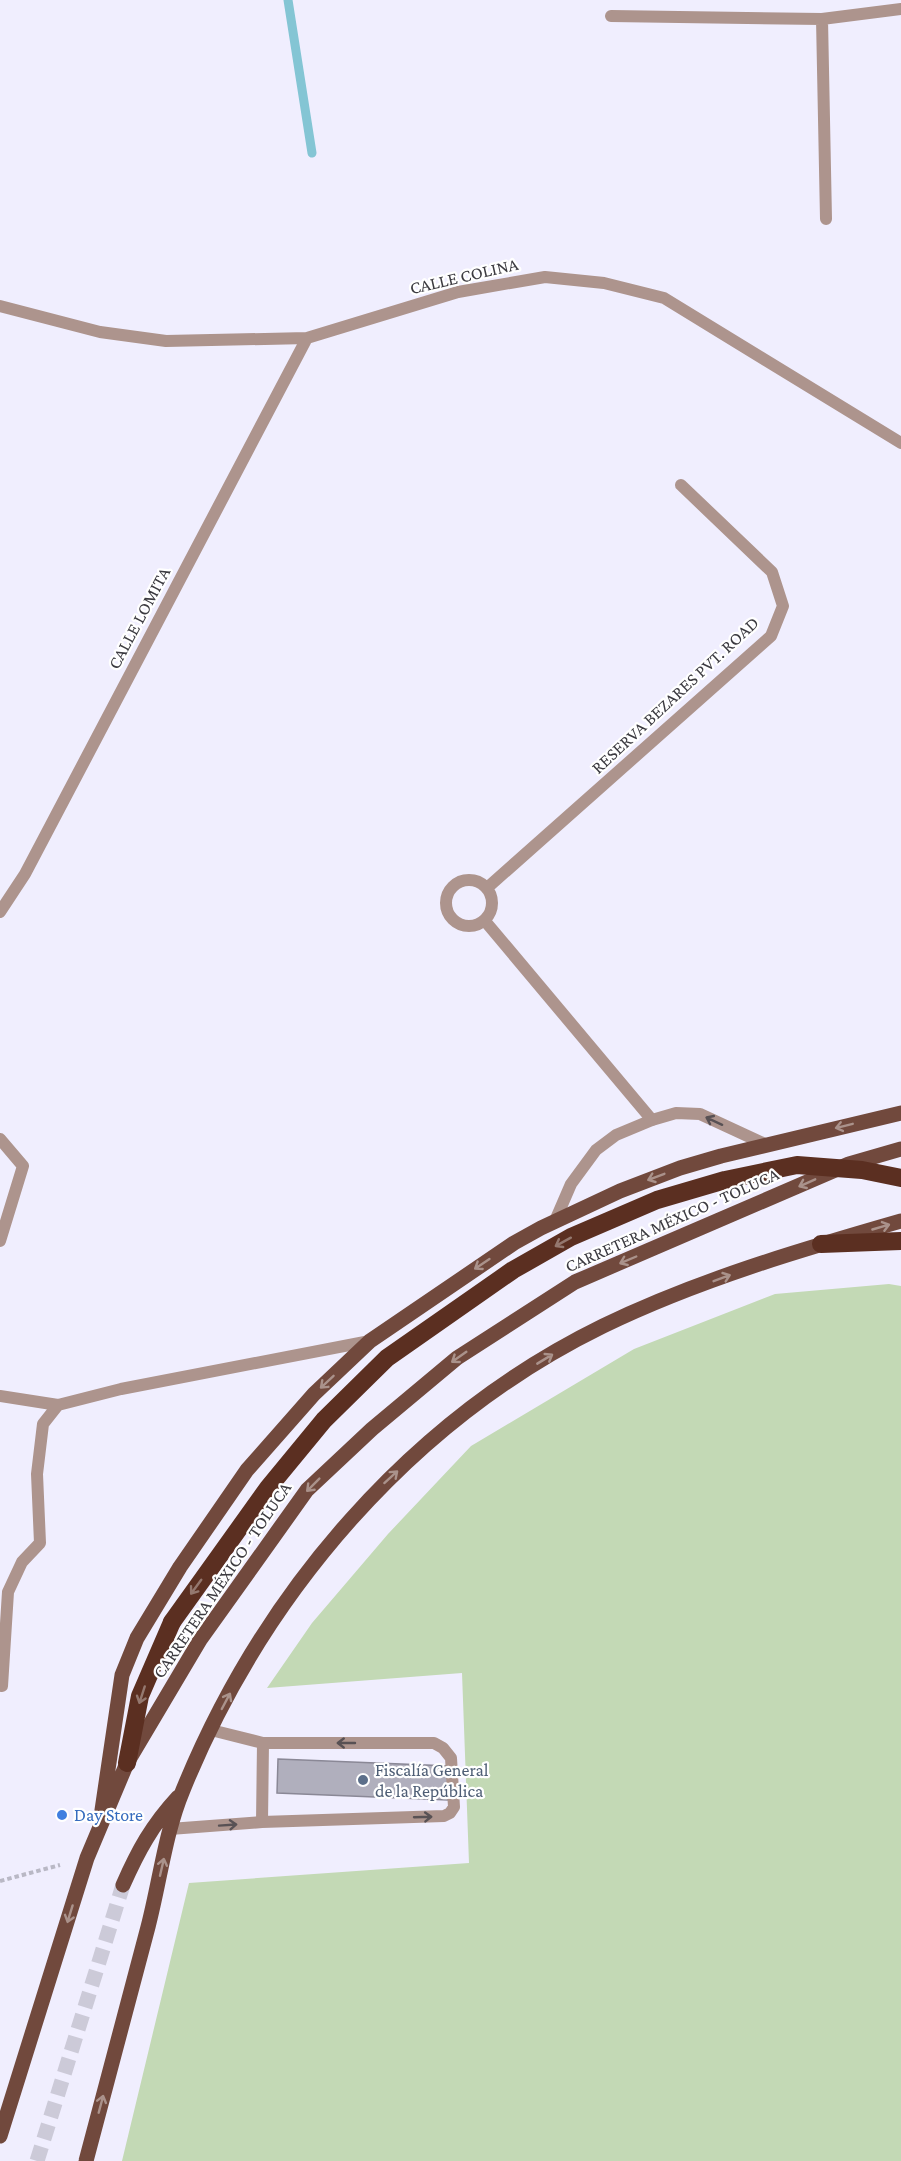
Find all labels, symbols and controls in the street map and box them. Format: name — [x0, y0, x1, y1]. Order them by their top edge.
street label: CALLE COLINA — [408, 254, 521, 298]
street label: CALLE LOMITA — [104, 563, 175, 672]
street label: RESERVA BEZARES PVT. ROAD — [587, 612, 763, 778]
one-way arrow — [705, 1114, 723, 1126]
one-way arrow — [835, 1121, 854, 1133]
street label: CARRETERA MÉXICO - TOLUCA — [562, 1163, 783, 1276]
one-way arrow — [647, 1172, 666, 1183]
one-way arrow — [798, 1178, 816, 1189]
one-way arrow — [871, 1220, 890, 1232]
one-way arrow — [555, 1236, 572, 1248]
one-way arrow — [619, 1255, 637, 1266]
one-way arrow — [474, 1258, 491, 1271]
one-way arrow — [713, 1272, 731, 1283]
one-way arrow — [451, 1351, 468, 1363]
one-way arrow — [537, 1353, 554, 1365]
one-way arrow — [320, 1375, 335, 1389]
one-way arrow — [383, 1470, 398, 1484]
street label: CARRETERA MÉXICO - TOLUCA — [149, 1478, 296, 1682]
one-way arrow — [305, 1478, 320, 1493]
one-way arrow — [190, 1579, 202, 1595]
one-way arrow — [135, 1685, 146, 1704]
one-way arrow — [221, 1692, 232, 1710]
one-way arrow — [337, 1737, 357, 1749]
place label: Fiscalía General de la República — [375, 1760, 489, 1801]
marker: Fiscalía General de la República — [356, 1773, 370, 1787]
place label: Day Store — [74, 1805, 143, 1825]
marker: Day Store — [55, 1808, 69, 1822]
one-way arrow — [413, 1811, 433, 1822]
one-way arrow — [218, 1819, 238, 1830]
one-way arrow — [156, 1857, 168, 1876]
one-way arrow — [64, 1904, 75, 1923]
one-way arrow — [96, 2095, 108, 2114]

